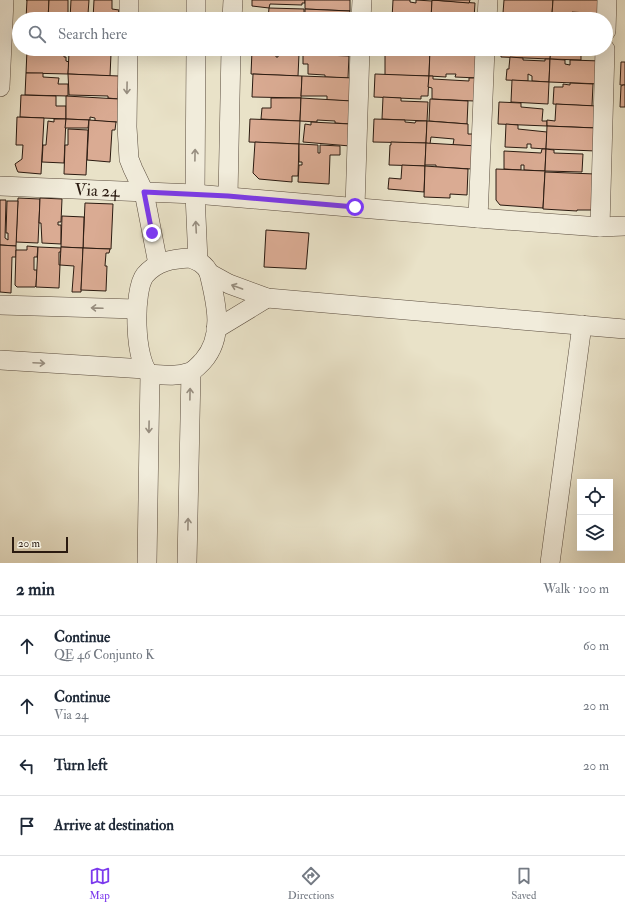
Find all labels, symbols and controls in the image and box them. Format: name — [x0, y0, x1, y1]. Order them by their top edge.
search box — [12, 12, 613, 56]
icon: search — [26, 23, 48, 45]
text: Search here — [58, 25, 127, 44]
one-way arrow — [123, 81, 131, 94]
one-way arrow — [191, 149, 199, 162]
street label: Via 24 — [74, 179, 121, 201]
route start — [346, 198, 364, 216]
one-way arrow — [193, 221, 200, 234]
route end — [143, 224, 161, 242]
one-way arrow — [232, 282, 244, 290]
one-way arrow — [91, 304, 104, 312]
one-way arrow — [32, 359, 45, 366]
one-way arrow — [187, 388, 194, 401]
one-way arrow — [145, 420, 153, 433]
map controls — [577, 479, 613, 551]
button: locate — [577, 479, 613, 515]
button: layers — [577, 515, 613, 551]
one-way arrow — [184, 518, 191, 531]
scale bar — [12, 535, 68, 554]
text: 20 m — [18, 537, 40, 550]
text: 2 min — [16, 579, 55, 600]
text: Walk · 100 m — [543, 581, 609, 597]
text: Continue — [54, 628, 110, 647]
icon: ahead — [16, 635, 38, 657]
text: 60 m — [583, 638, 609, 654]
text: QE 46 Conjunto K — [54, 647, 154, 663]
text: Continue — [54, 688, 110, 707]
icon: ahead — [16, 695, 38, 717]
text: 20 m — [583, 698, 609, 714]
text: Via 24 — [54, 707, 88, 723]
icon: left — [16, 755, 38, 777]
text: Turn left — [54, 756, 108, 775]
text: 20 m — [583, 758, 609, 774]
icon: arrive — [16, 815, 38, 837]
text: Arrive at destination — [54, 816, 174, 835]
tab: Map — [89, 865, 111, 902]
tab: Directions — [288, 865, 334, 902]
tab: Saved — [511, 865, 536, 902]

